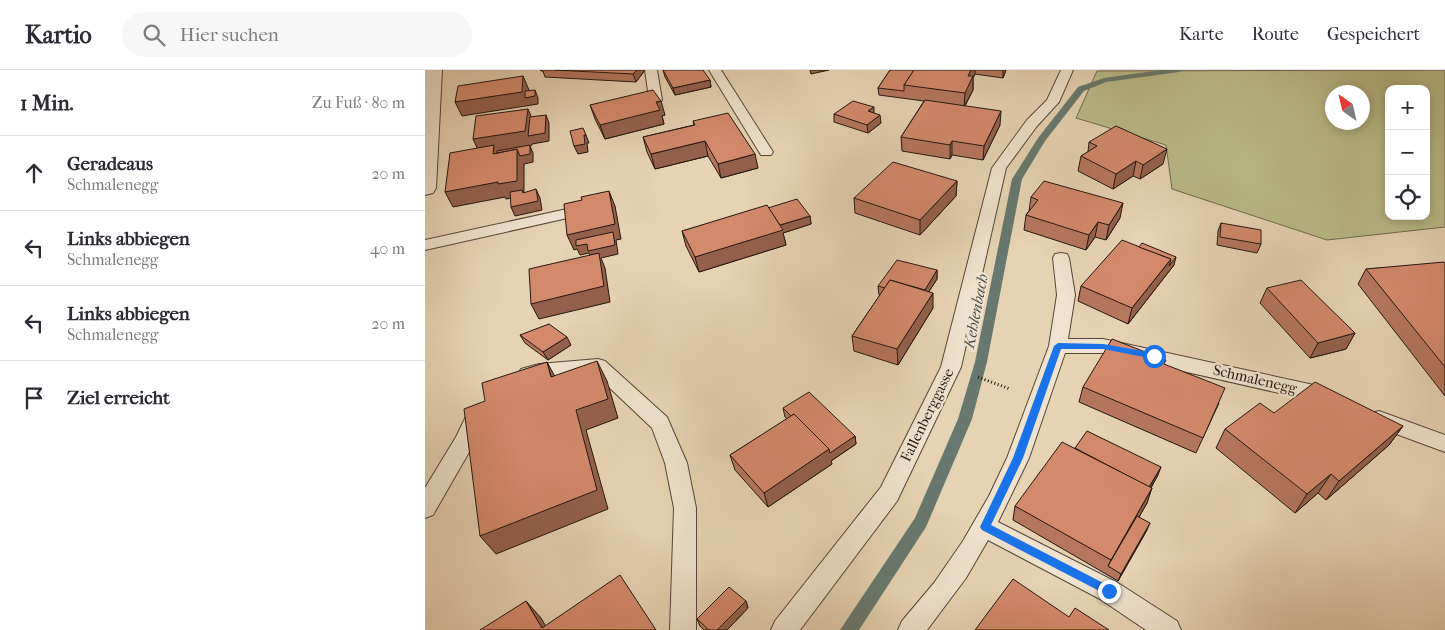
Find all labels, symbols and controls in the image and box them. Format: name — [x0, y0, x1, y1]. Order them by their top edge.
search box — [122, 12, 472, 57]
text: Kartio — [25, 21, 92, 49]
icon: search — [140, 21, 168, 49]
text: Hier suchen — [180, 24, 279, 46]
text: Karte — [1179, 24, 1224, 45]
text: Route — [1252, 24, 1299, 45]
text: Gespeichert — [1327, 24, 1420, 45]
north arrow — [1325, 85, 1370, 130]
map controls — [1385, 85, 1430, 220]
button: + — [1385, 85, 1430, 130]
text: 1 Min. — [20, 91, 74, 115]
text: Zu Fuß · 80 m — [312, 93, 405, 112]
button: − — [1385, 130, 1430, 175]
text: Geradeaus — [67, 153, 153, 175]
icon: ahead — [20, 159, 48, 187]
text: 20 m — [371, 164, 405, 183]
text: Schmalenegg — [67, 175, 158, 194]
button: locate — [1385, 175, 1430, 220]
text: Links abbiegen — [67, 228, 190, 250]
icon: left — [20, 234, 48, 262]
text: 40 m — [370, 239, 405, 258]
text: Schmalenegg — [67, 250, 158, 269]
water label: Kehlenbach — [959, 272, 992, 351]
text: Links abbiegen — [67, 303, 190, 325]
icon: left — [20, 309, 48, 337]
text: 20 m — [371, 314, 405, 333]
text: Schmalenegg — [67, 325, 158, 344]
route start — [1143, 345, 1166, 368]
street label: Schmalenegg — [1211, 361, 1300, 398]
street label: Fallenberggasse — [897, 365, 958, 465]
icon: arrive — [20, 384, 48, 412]
text: Ziel erreicht — [67, 387, 170, 409]
route end — [1098, 580, 1121, 603]

